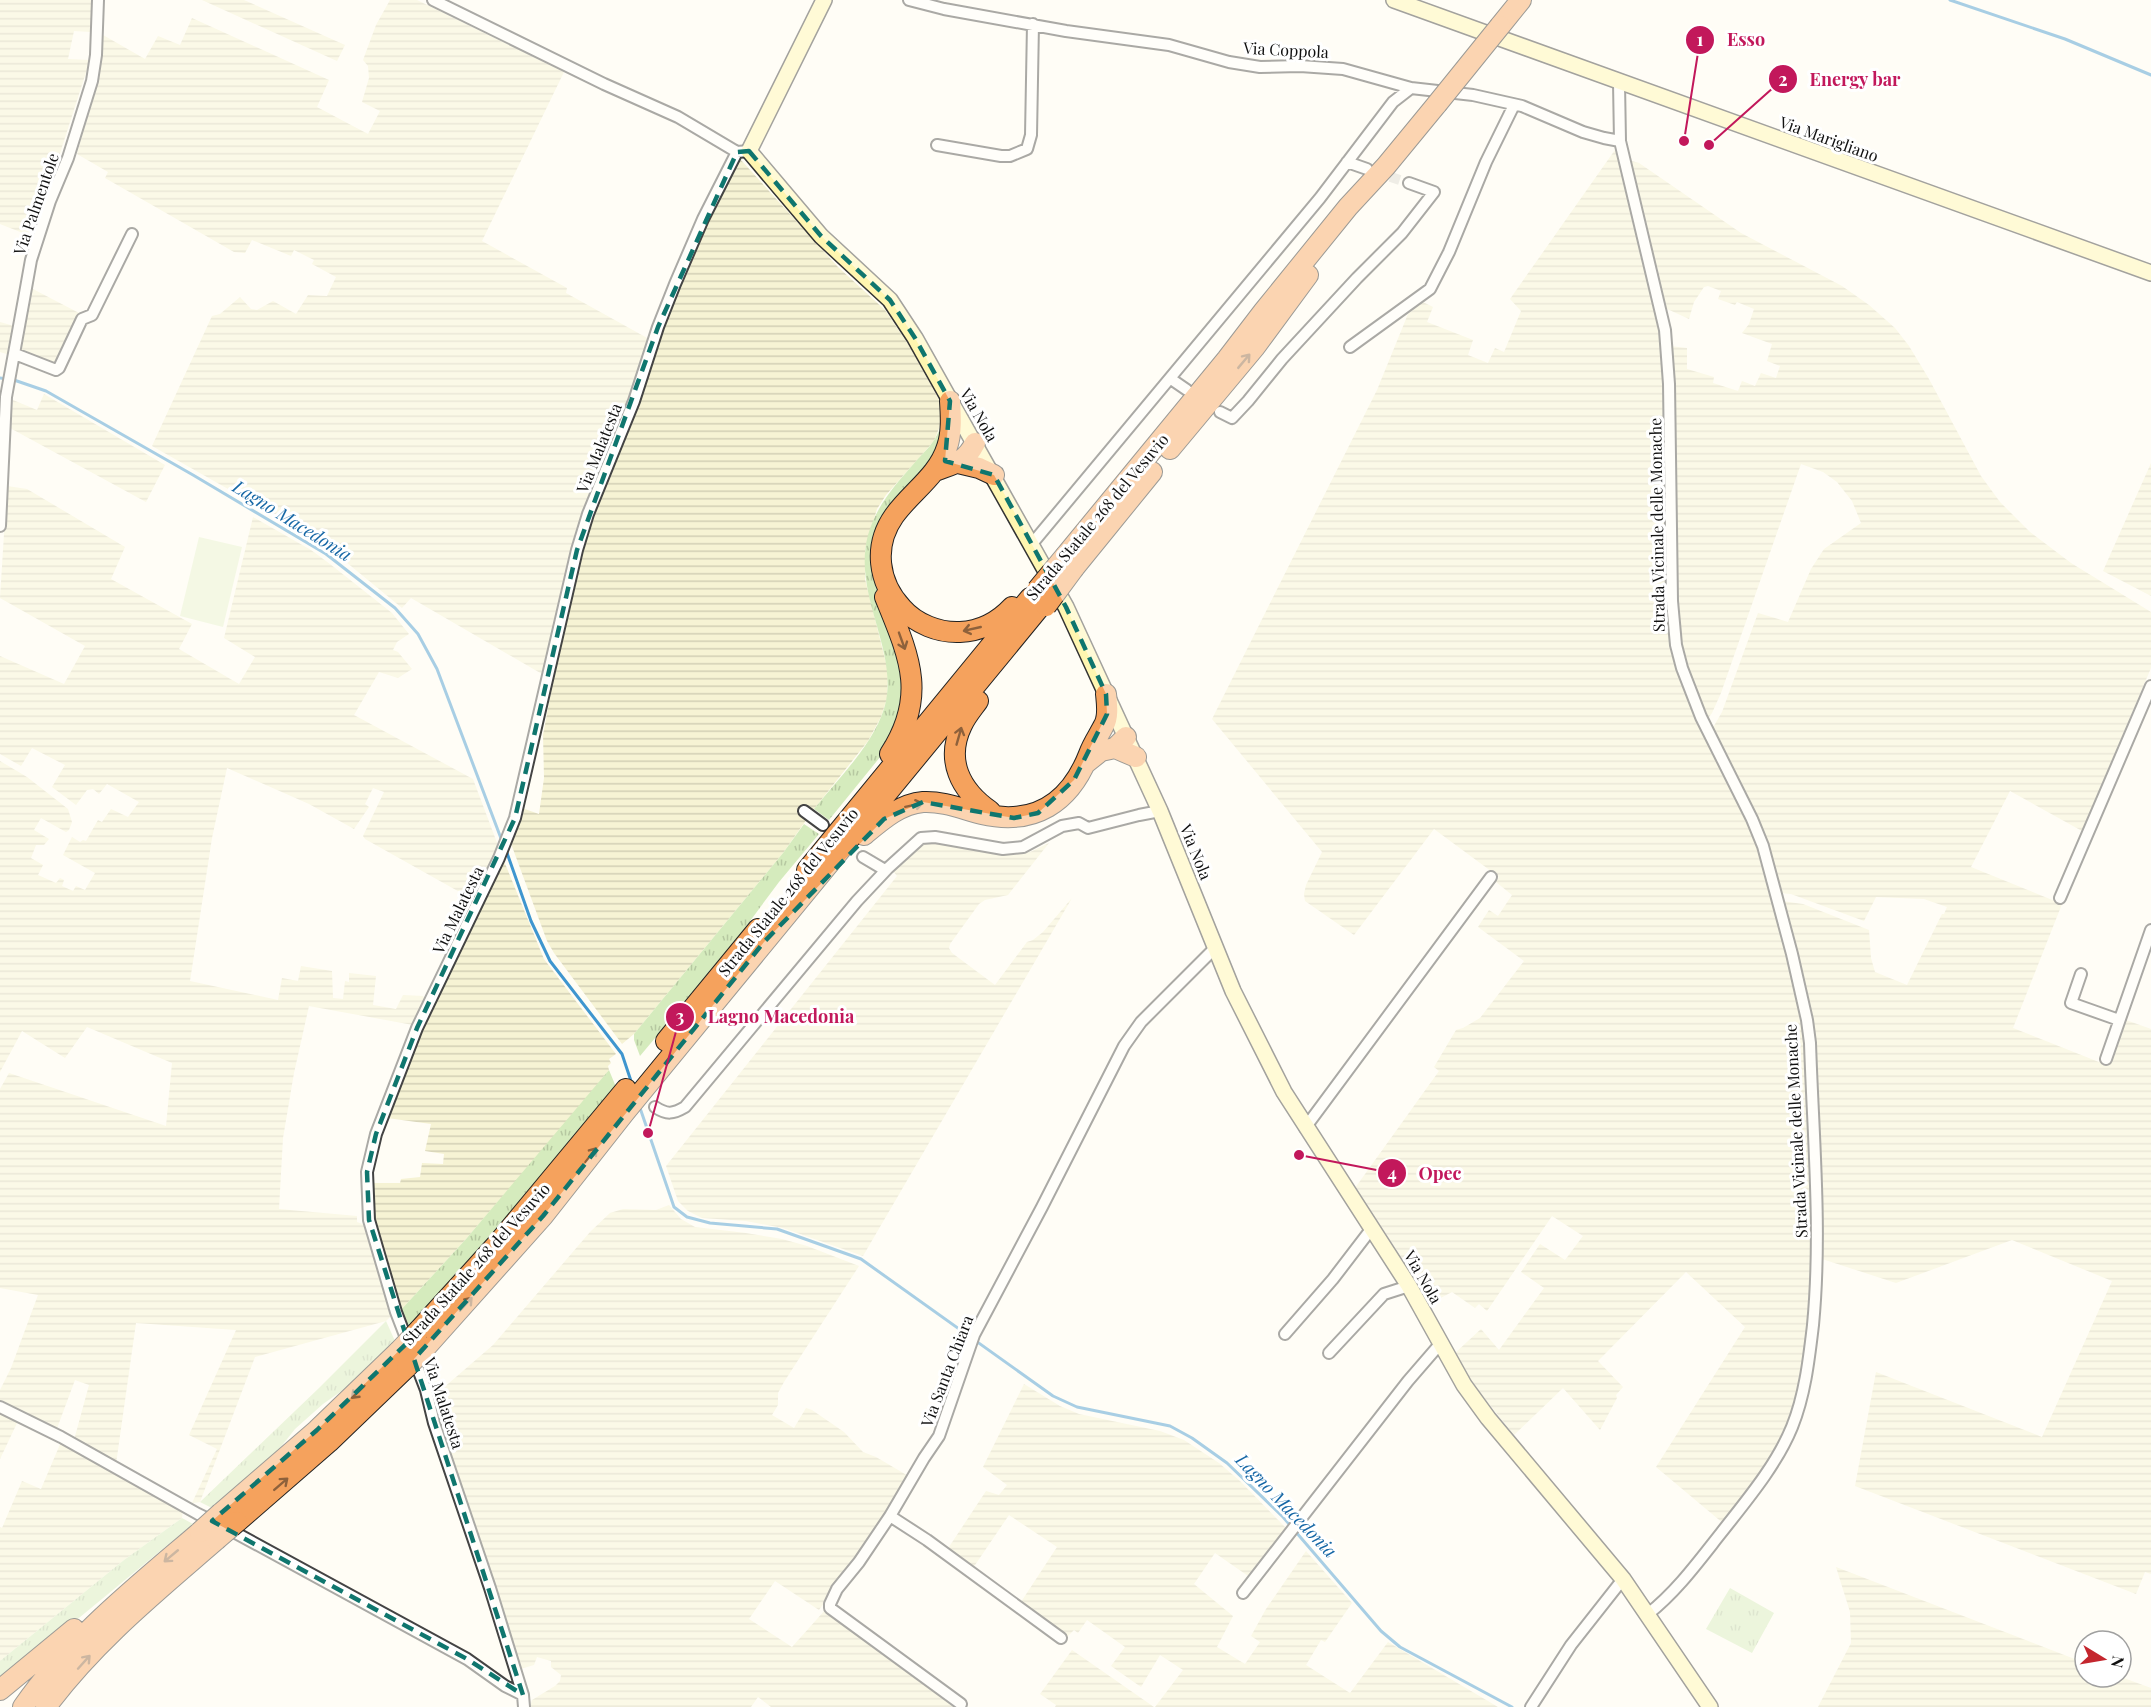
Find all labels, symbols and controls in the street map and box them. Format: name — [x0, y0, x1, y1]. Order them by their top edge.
callout: Esso — [1685, 22, 1777, 58]
text: 1 — [1697, 27, 1704, 51]
text: Esso — [1727, 27, 1765, 51]
street label: Via Coppola — [1242, 37, 1329, 62]
callout: Energy bar — [1768, 61, 1913, 97]
text: 2 — [1778, 67, 1788, 91]
text: Energy bar — [1810, 67, 1901, 91]
street label: Via Marigliano — [1776, 111, 1882, 166]
street label: Via Palmentole — [8, 150, 63, 259]
one-way arrow — [1238, 353, 1251, 369]
street label: Via Nola — [955, 383, 1003, 445]
street label: Via Malatesta — [571, 400, 626, 497]
street label: Strada Vicinale delle Monache — [1644, 418, 1669, 632]
street label: Strada Statale 268 del Vesuvio — [1021, 429, 1173, 604]
water label: Lagno Macedonia — [228, 473, 356, 566]
one-way arrow — [963, 624, 982, 636]
one-way arrow — [898, 631, 909, 650]
one-way arrow — [954, 727, 965, 746]
one-way arrow — [904, 798, 923, 810]
street label: Strada Statale 268 del Vesuvio — [713, 803, 862, 980]
street label: Via Nola — [1175, 820, 1217, 883]
street label: Via Malatesta — [427, 862, 488, 958]
callout: Lagno Macedonia — [665, 999, 866, 1035]
text: 3 — [676, 1004, 685, 1028]
text: Lagno Macedonia — [708, 1004, 855, 1028]
street label: Strada Vicinale delle Monache — [1779, 1023, 1812, 1239]
one-way arrow — [585, 1147, 598, 1163]
callout: Opec — [1377, 1155, 1474, 1191]
text: 4 — [1387, 1161, 1397, 1185]
text: Opec — [1418, 1161, 1462, 1185]
street label: Strada Statale 268 del Vesuvio — [397, 1178, 554, 1349]
street label: Via Nola — [1399, 1245, 1447, 1307]
one-way arrow — [459, 1297, 473, 1312]
street label: Via Santa Chiara — [915, 1312, 977, 1431]
street label: Via Malatesta — [420, 1353, 469, 1451]
one-way arrow — [350, 1385, 365, 1399]
water label: Lagno Macedonia — [1230, 1447, 1342, 1562]
one-way arrow — [273, 1477, 288, 1491]
one-way arrow — [164, 1549, 179, 1563]
north arrow — [2073, 1629, 2133, 1689]
text: N — [2107, 1654, 2130, 1670]
one-way arrow — [77, 1655, 91, 1670]

